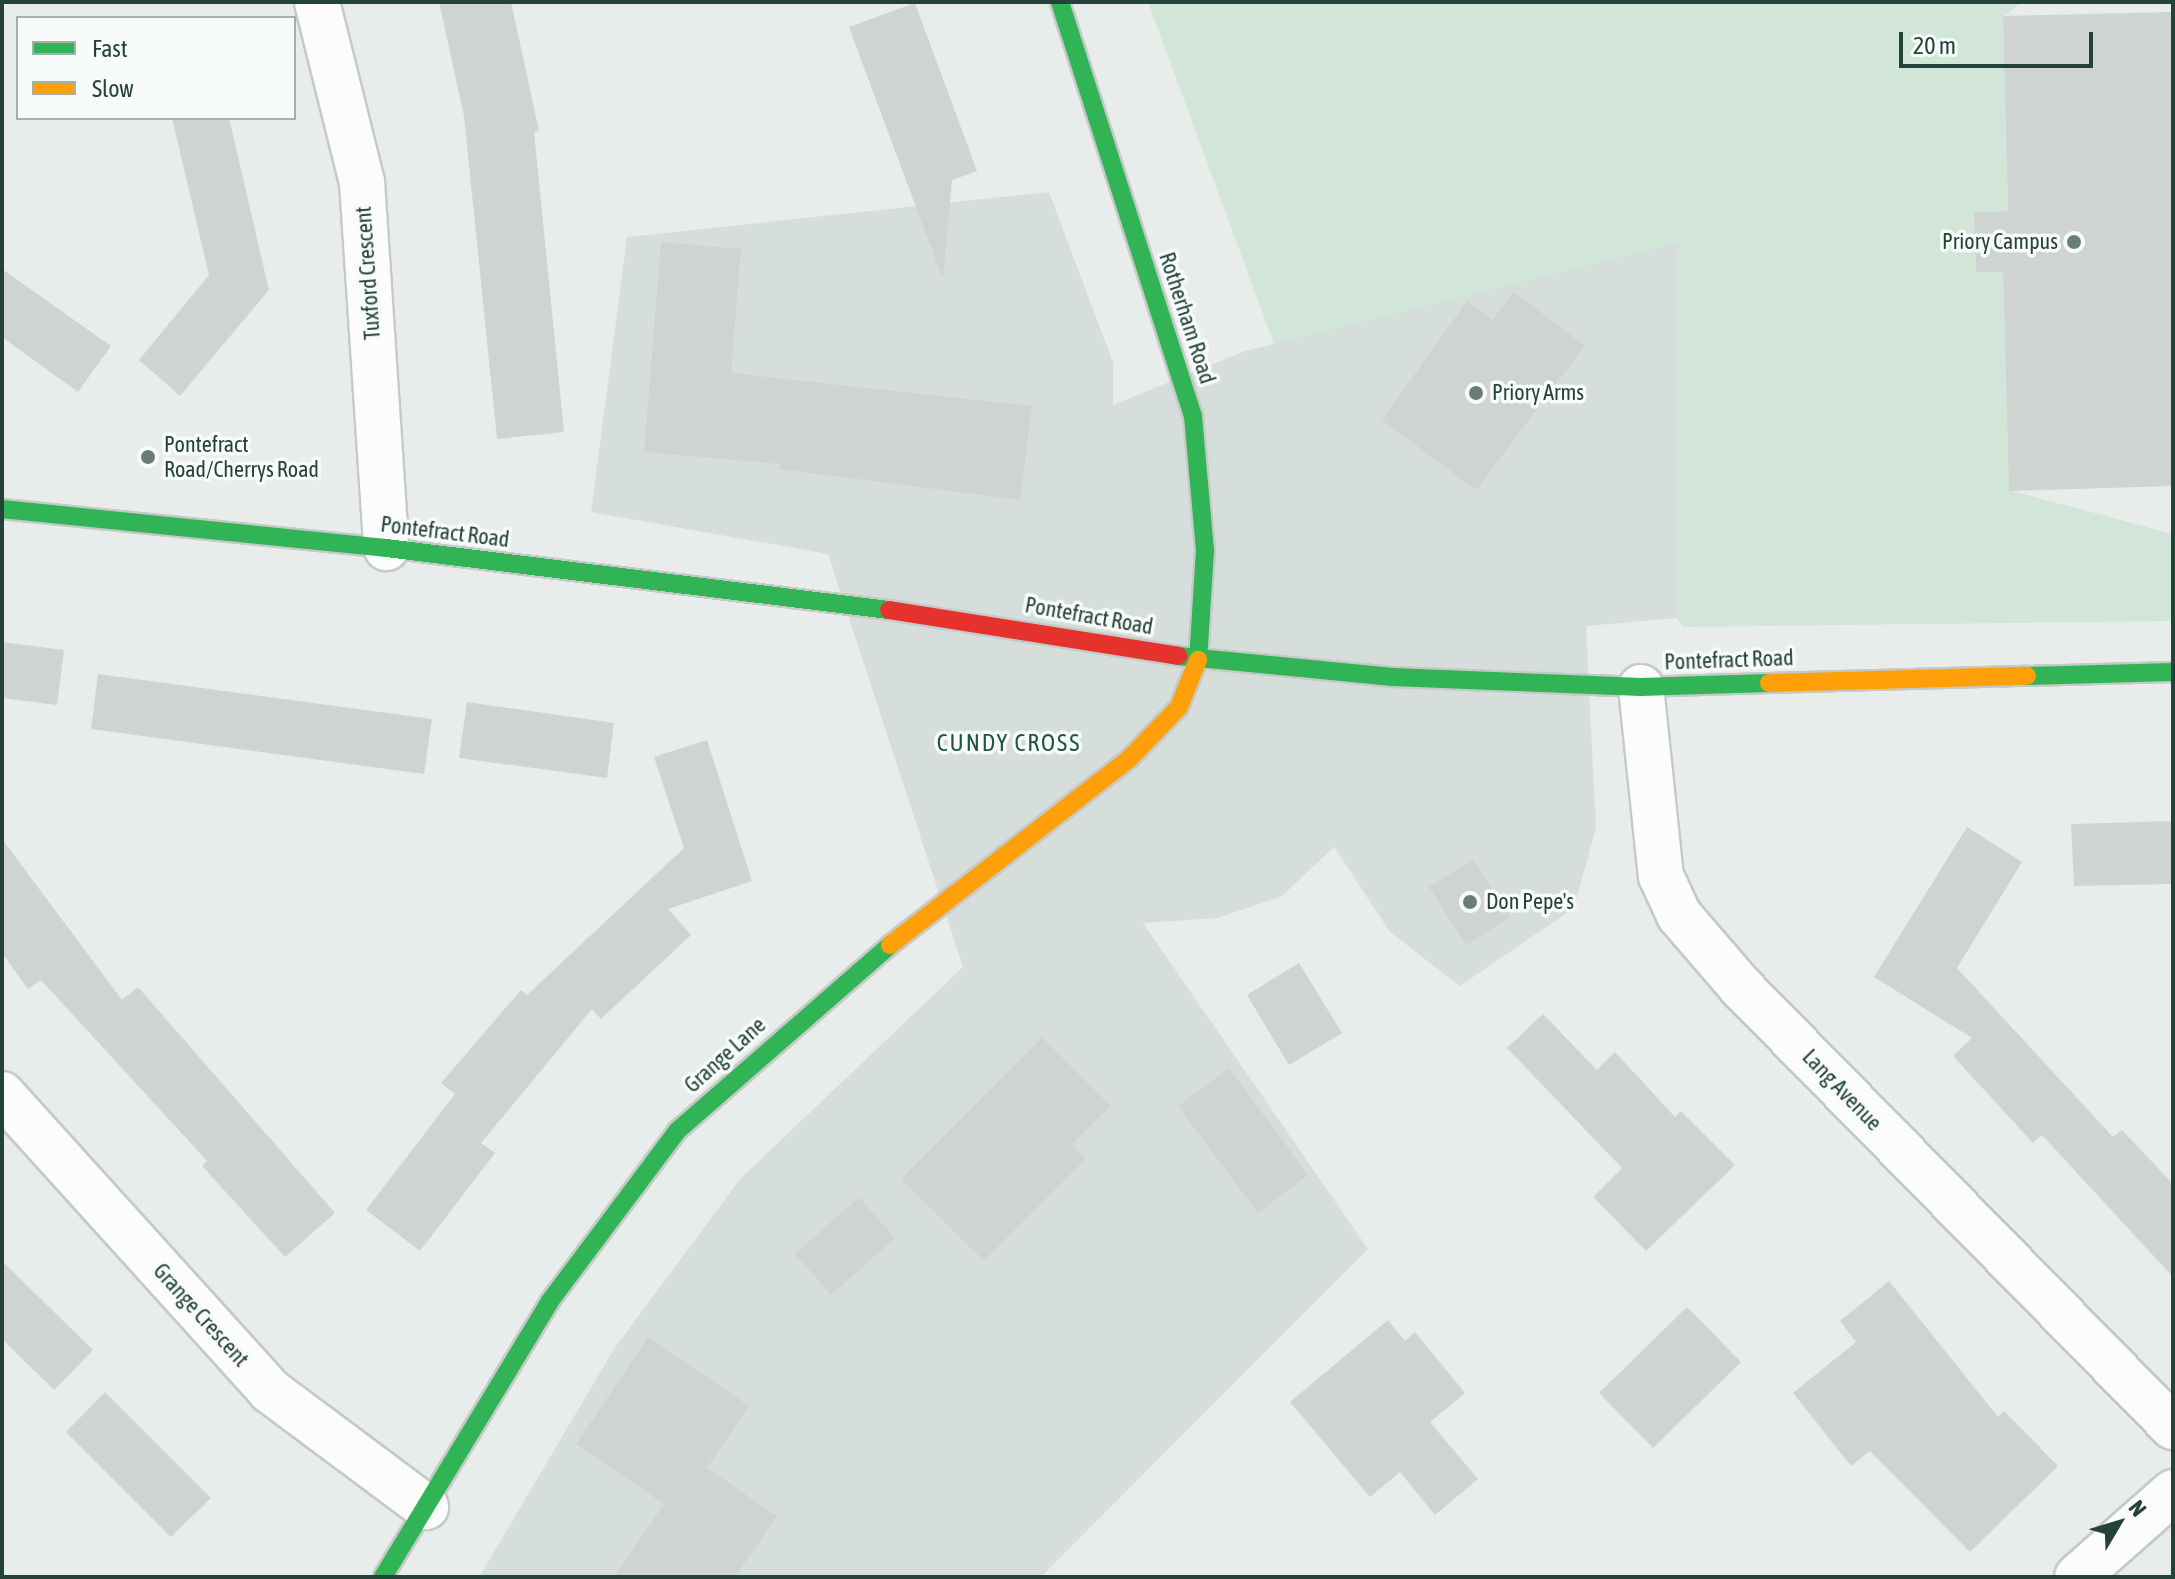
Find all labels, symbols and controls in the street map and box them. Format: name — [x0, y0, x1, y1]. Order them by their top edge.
legend — [16, 16, 296, 120]
scale bar — [1903, 16, 2097, 66]
text: 20 m — [1913, 32, 1956, 59]
text: Fast — [92, 35, 128, 62]
text: Slow — [92, 75, 134, 102]
street label: Tuxford Crescent — [350, 205, 386, 341]
place label: Priory Campus — [1942, 229, 2058, 255]
marker: Priory Campus — [2065, 233, 2083, 251]
street label: Rotherham Road — [1153, 249, 1221, 387]
place label: Priory Arms — [1492, 380, 1584, 406]
marker: Priory Arms — [1467, 384, 1485, 402]
place label: Pontefract Road/Cherrys Road — [164, 431, 319, 482]
marker: Pontefract Road/Cherrys Road — [139, 448, 157, 466]
street label: Pontefract Road — [379, 511, 511, 553]
street label: Pontefract Road — [1023, 592, 1155, 640]
street label: Pontefract Road — [1664, 645, 1794, 675]
district label: CUNDY CROSS — [937, 729, 1081, 757]
place label: Don Pepe's — [1486, 889, 1574, 915]
marker: Don Pepe's — [1461, 893, 1479, 911]
street label: Grange Lane — [679, 1012, 771, 1098]
street label: Lang Avenue — [1797, 1044, 1887, 1136]
street label: Grange Crescent — [148, 1258, 254, 1372]
north arrow — [2079, 1483, 2159, 1563]
text: N — [2124, 1495, 2152, 1521]

